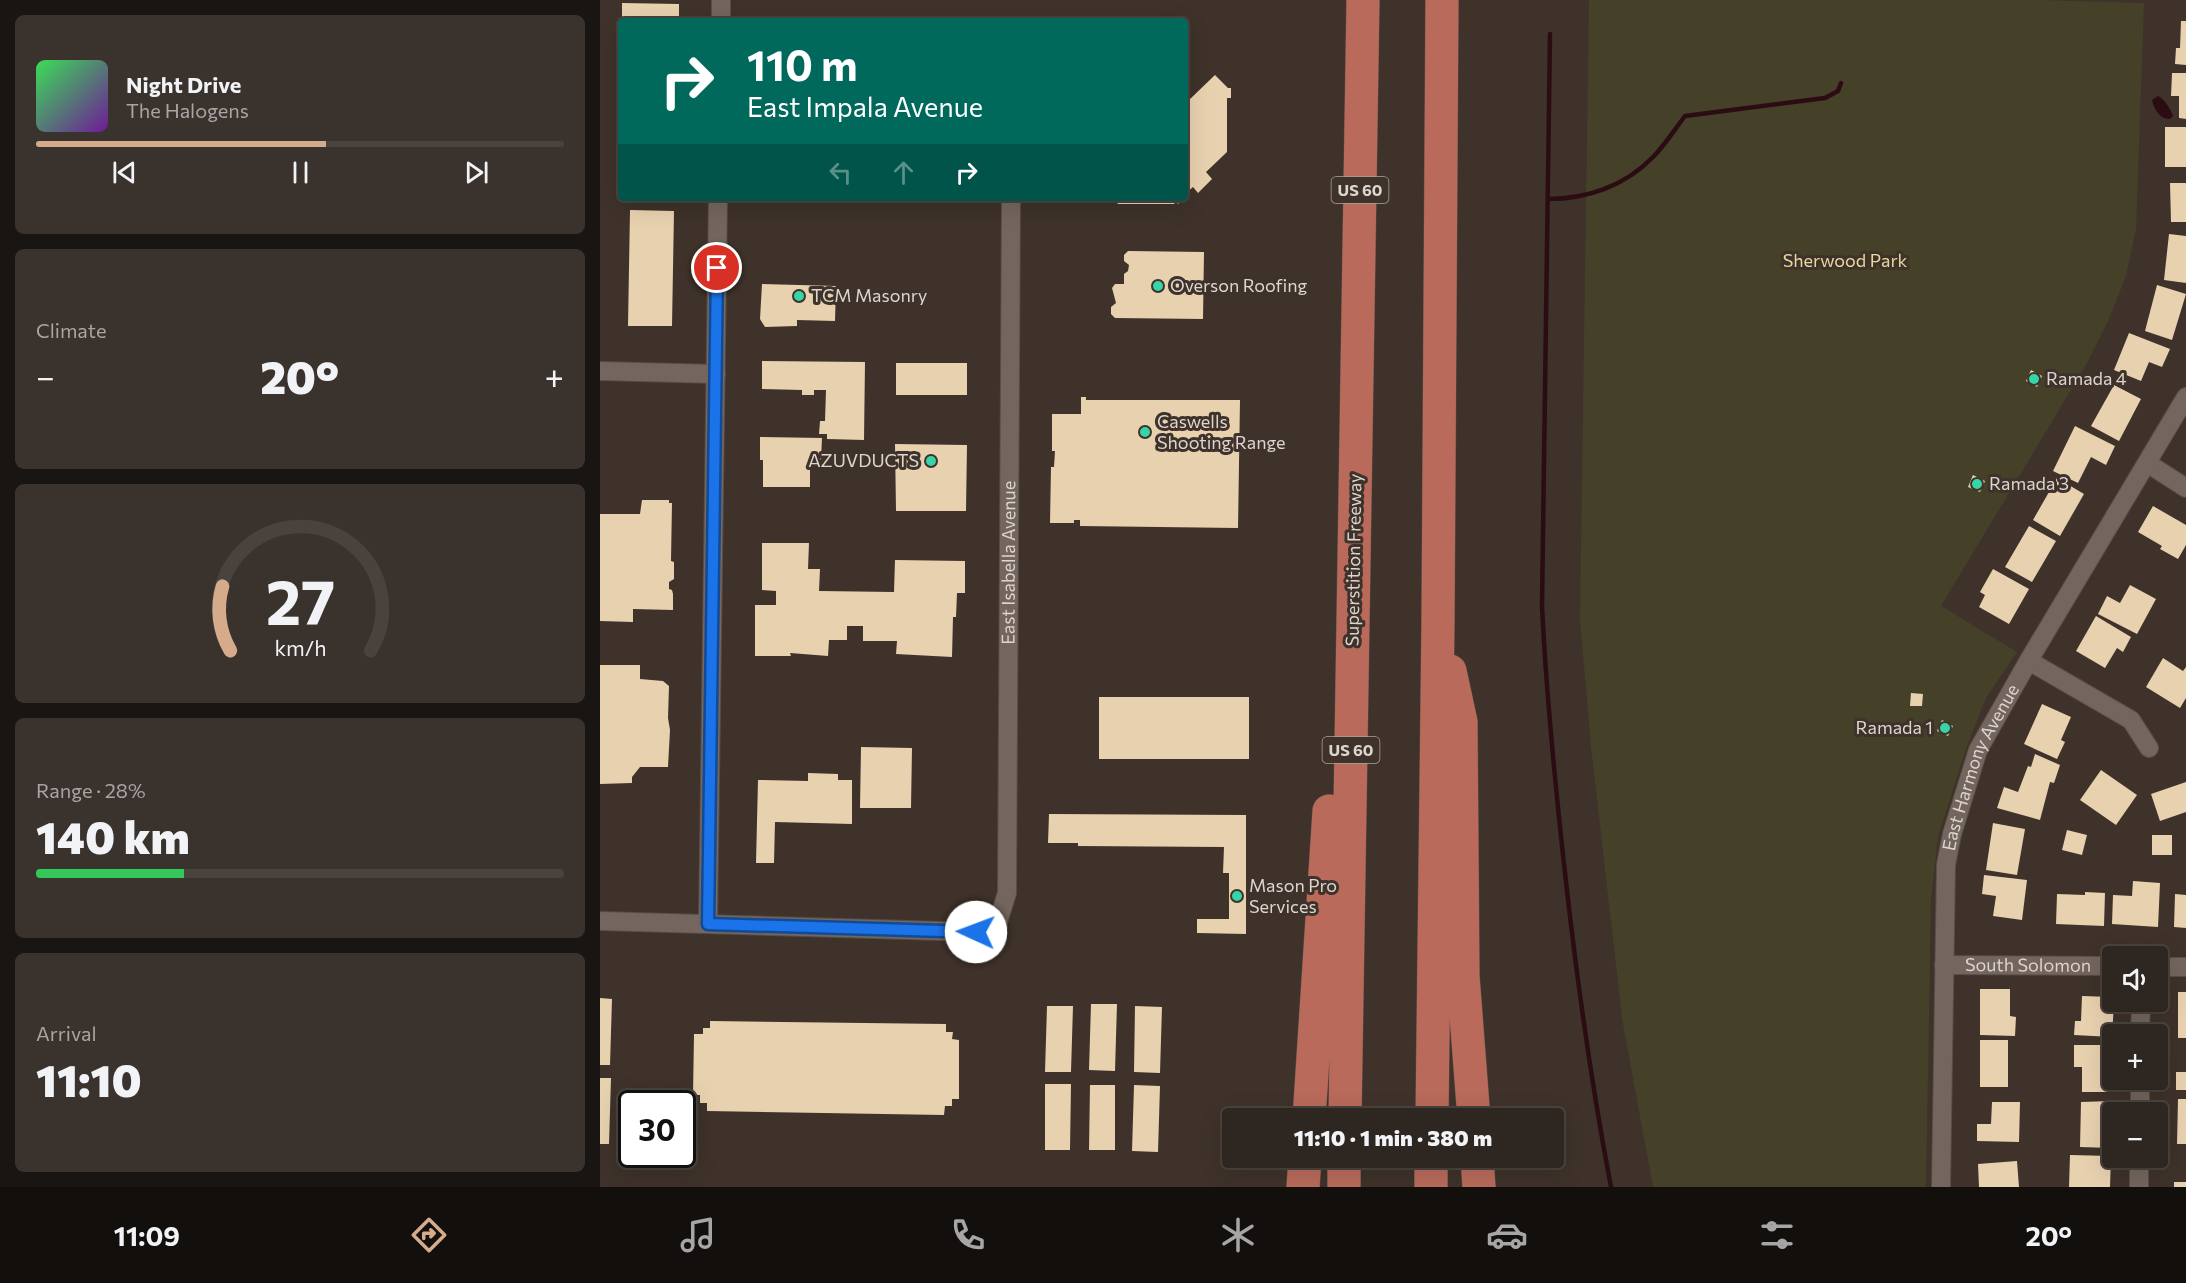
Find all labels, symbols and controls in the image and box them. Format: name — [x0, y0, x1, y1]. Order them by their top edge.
text: 110 m — [747, 38, 858, 90]
icon: right — [648, 42, 726, 120]
text: Night Drive — [126, 71, 241, 98]
text: East Impala Avenue — [747, 90, 983, 123]
text: The Halogens — [126, 98, 249, 122]
icon: previous — [108, 156, 141, 189]
icon: pause — [284, 156, 317, 189]
icon: next — [460, 156, 493, 189]
icon: left — [824, 156, 857, 189]
icon: ahead — [887, 156, 920, 189]
icon: right — [950, 156, 983, 189]
road number: US 60 — [1332, 177, 1389, 203]
pin — [691, 242, 742, 293]
park label: Sherwood Park — [1783, 249, 1908, 271]
icon: arrive — [700, 251, 733, 284]
place label: Overson Roofing — [1170, 274, 1308, 296]
marker: Overson Roofing — [1151, 279, 1165, 293]
place label: TCM Masonry — [811, 284, 927, 306]
marker: TCM Masonry — [792, 289, 806, 303]
text: Climate — [36, 318, 106, 342]
text: 20° — [260, 348, 339, 403]
text: − — [36, 355, 55, 396]
text: + — [545, 355, 564, 396]
place label: Ramada 4 — [2046, 367, 2127, 389]
marker: Ramada 4 — [2027, 372, 2041, 386]
place label: Caswells Shooting Range — [1157, 410, 1286, 453]
marker: Caswells Shooting Range — [1138, 425, 1152, 439]
place label: AZUVDUCTS — [808, 449, 919, 471]
marker: AZUVDUCTS — [924, 454, 938, 468]
place label: Ramada 3 — [1989, 472, 2069, 494]
street label: Superstition Freeway — [1340, 473, 1366, 647]
marker: Ramada 3 — [1970, 477, 1984, 491]
street label: East Isabella Avenue — [996, 481, 1019, 645]
text: 27 — [265, 562, 335, 638]
text: km/h — [274, 634, 326, 660]
street label: East Harmony Avenue — [1937, 680, 2023, 853]
place label: Ramada 1 — [1856, 716, 1933, 738]
marker: Ramada 1 — [1938, 721, 1952, 735]
road number: US 60 — [1322, 737, 1380, 763]
text: Range · 28% — [36, 778, 146, 802]
text: 140 km — [36, 808, 190, 863]
place label: Mason Pro Services — [1249, 874, 1337, 917]
marker: Mason Pro Services — [1230, 889, 1244, 903]
position arrow — [944, 900, 1008, 964]
map controls — [2102, 946, 2168, 1168]
button: sound — [2102, 946, 2168, 1012]
street label: South Solomon — [1965, 953, 2091, 976]
text: Arrival — [36, 1021, 97, 1045]
button: + — [2102, 1024, 2168, 1090]
text: 11:10 — [36, 1051, 142, 1106]
speed limit sign: 30 — [618, 1090, 696, 1168]
button: − — [2102, 1102, 2168, 1168]
text: 11:10 · 1 min · 380 m — [1294, 1124, 1492, 1151]
icon: directions — [408, 1214, 450, 1256]
icon: music — [677, 1214, 719, 1256]
icon: phone — [947, 1214, 989, 1256]
icon: climate — [1217, 1214, 1259, 1256]
icon: car — [1486, 1214, 1528, 1256]
icon: filters — [1756, 1214, 1798, 1256]
text: 11:09 — [114, 1219, 180, 1252]
text: 20° — [2025, 1219, 2072, 1252]

